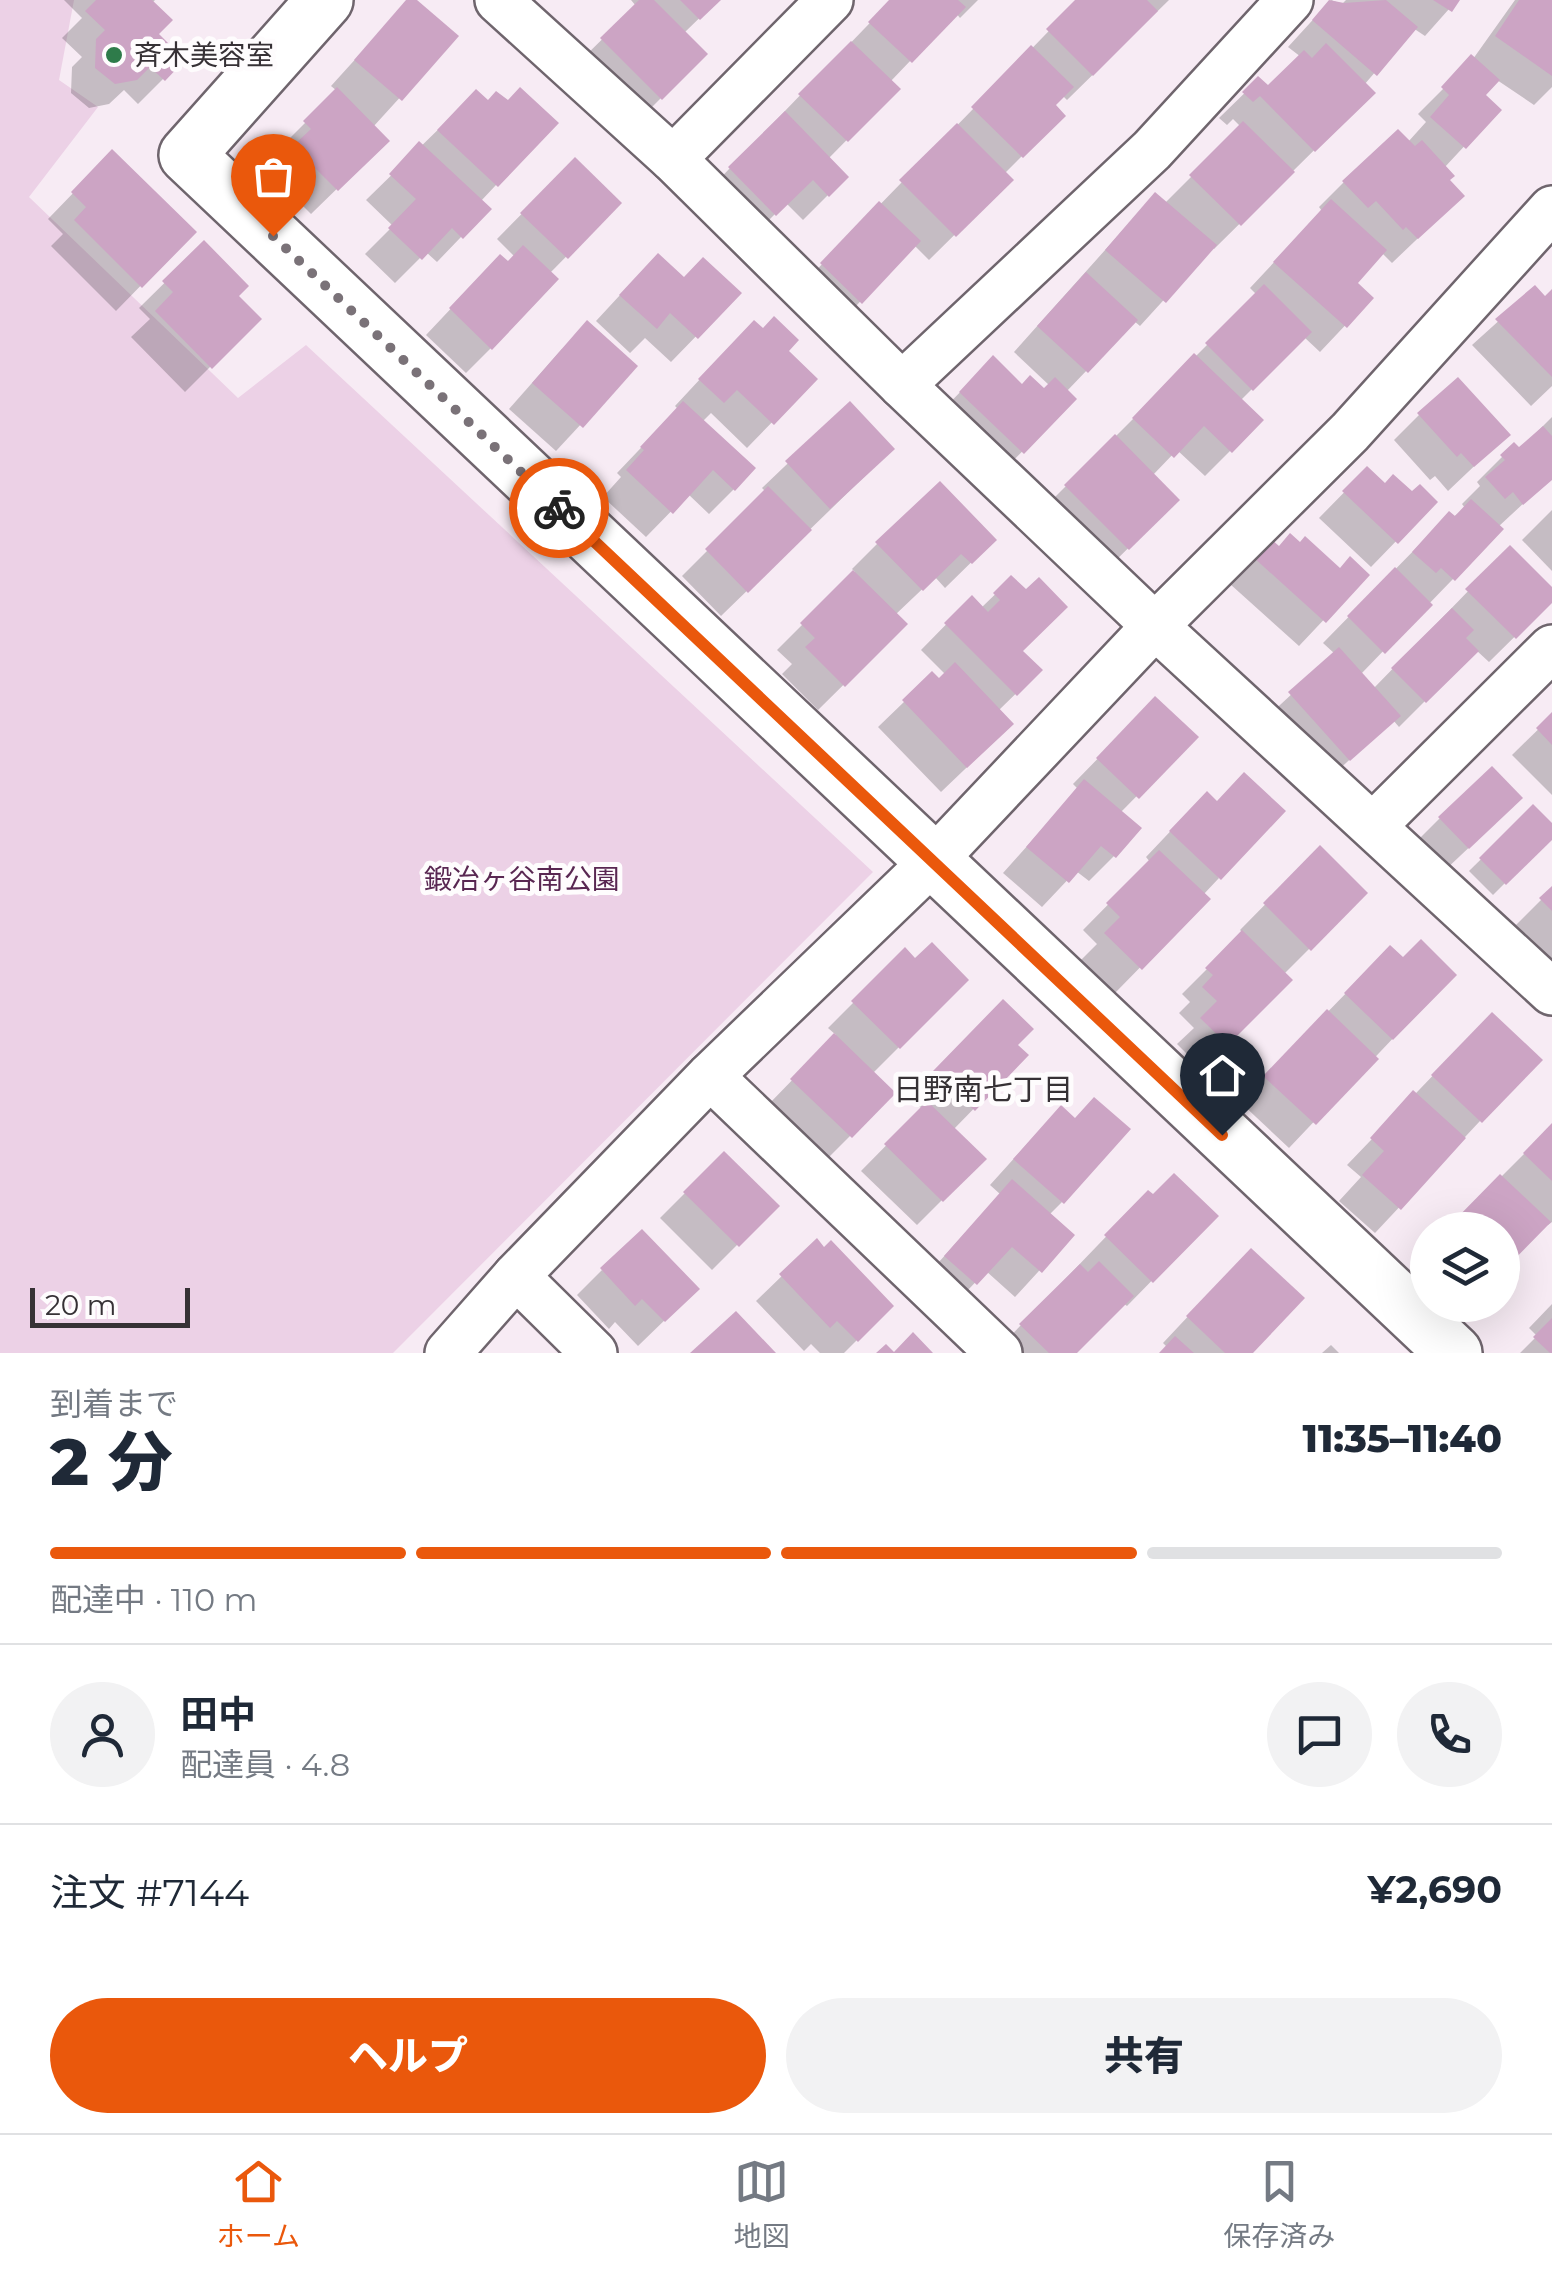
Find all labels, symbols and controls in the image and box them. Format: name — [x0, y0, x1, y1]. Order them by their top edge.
place label: 斉木美容室 — [134, 38, 274, 72]
marker: 斉木美容室 — [103, 44, 125, 66]
pin — [231, 134, 316, 237]
icon: bag — [246, 149, 301, 204]
courier — [509, 458, 609, 558]
icon: bike — [532, 481, 587, 536]
park label: 鍛冶ヶ谷南公園 — [424, 862, 620, 896]
pin — [1180, 1033, 1265, 1136]
icon: home — [1195, 1048, 1250, 1103]
district label: 日野南七丁目 — [893, 1071, 1073, 1108]
map controls — [1410, 1212, 1520, 1322]
button: layers — [1410, 1212, 1520, 1322]
scale bar — [30, 1283, 190, 1328]
text: 20 m — [45, 1288, 116, 1322]
text: 到着まで — [50, 1384, 178, 1423]
text: 11:35–11:40 — [1303, 1415, 1502, 1462]
text: 2 分 — [50, 1422, 173, 1501]
text: 配達中 · 110 m — [50, 1580, 257, 1619]
button: person — [50, 1682, 155, 1787]
button: chat — [1267, 1682, 1372, 1787]
button: phone — [1397, 1682, 1502, 1787]
text: 田中 — [180, 1691, 256, 1738]
text: 配達員 · 4.8 — [180, 1745, 350, 1784]
text: ¥2,690 — [1368, 1866, 1502, 1913]
text: 注文 #7144 — [50, 1869, 249, 1916]
button: ヘルプ — [50, 1998, 766, 2113]
button: 共有 — [786, 1998, 1502, 2113]
tab: ホーム — [217, 2154, 300, 2254]
tab: 地図 — [734, 2154, 790, 2254]
tab: 保存済み — [1223, 2154, 1335, 2254]

